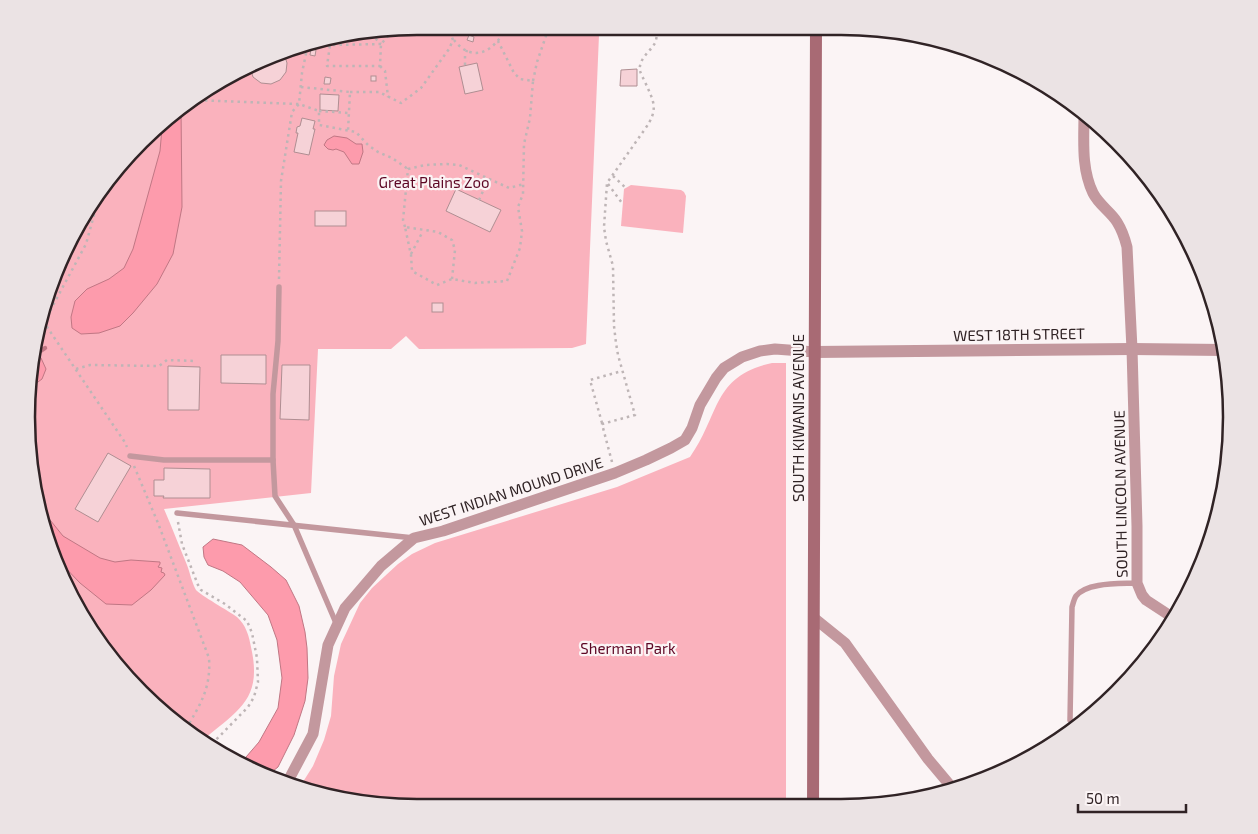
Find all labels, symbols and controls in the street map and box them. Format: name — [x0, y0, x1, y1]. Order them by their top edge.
park label: Great Plains Zoo — [378, 173, 490, 191]
street label: WEST 18TH STREET — [953, 324, 1085, 344]
street label: SOUTH KIWANIS AVENUE — [789, 334, 807, 502]
street label: SOUTH LINCOLN AVENUE — [1110, 410, 1130, 578]
street label: WEST INDIAN MOUND DRIVE — [417, 453, 605, 529]
park label: Sherman Park — [580, 639, 676, 657]
scale bar — [1078, 782, 1186, 814]
text: 50 m — [1086, 789, 1120, 807]

